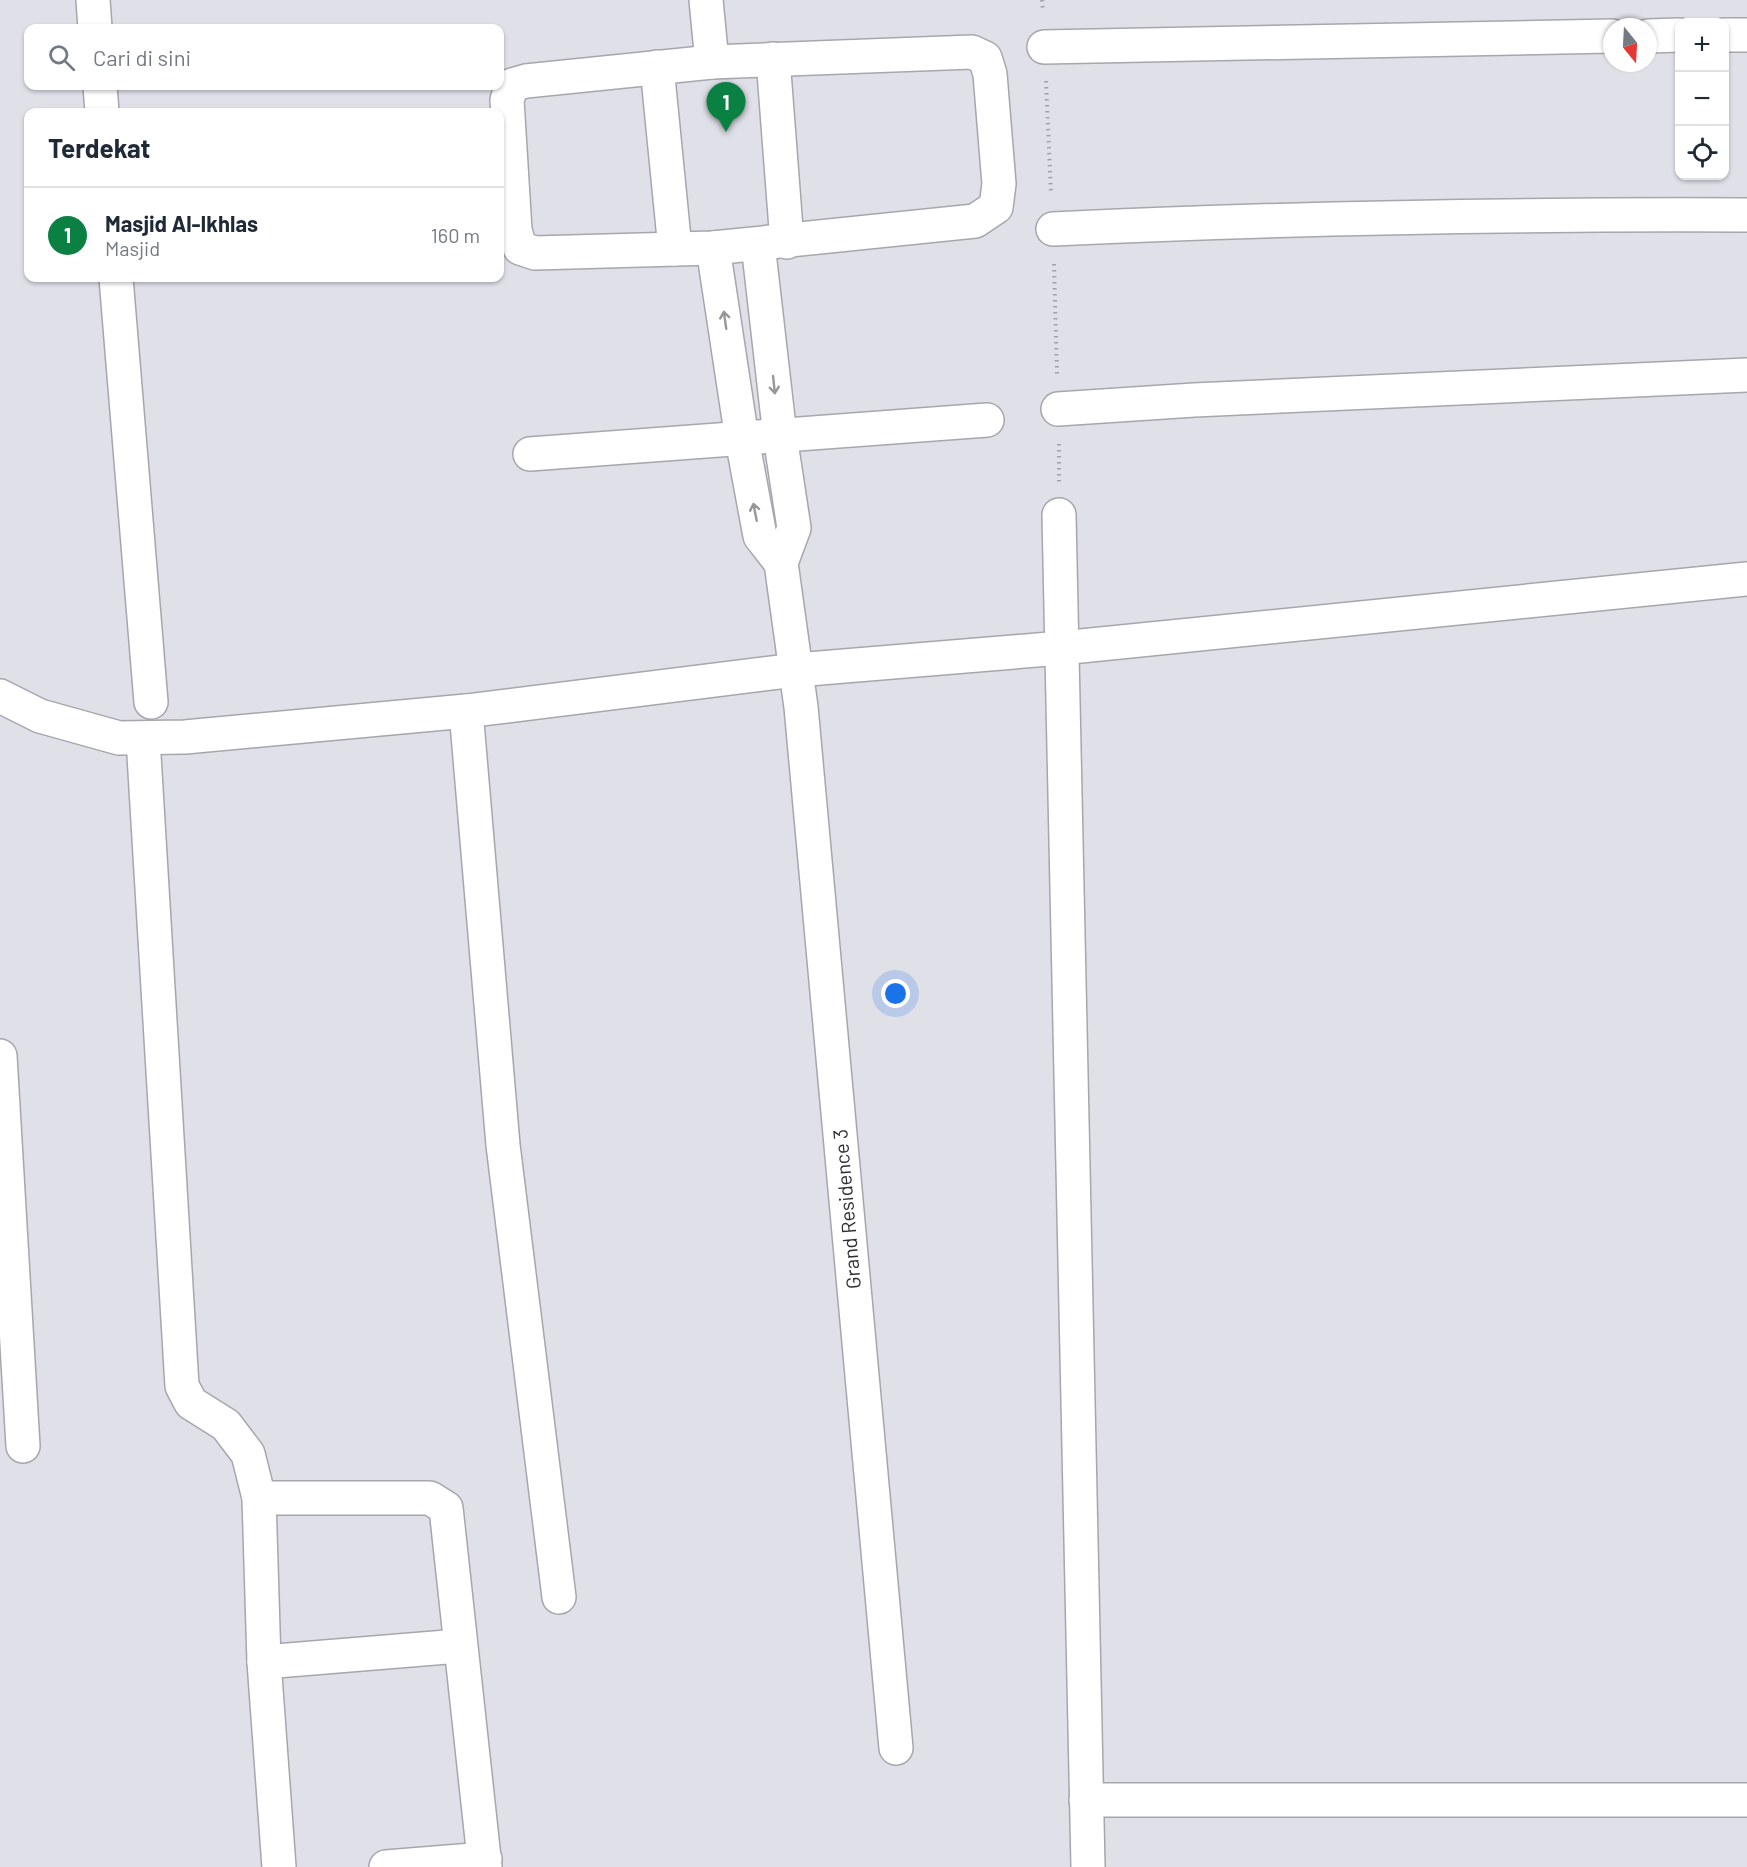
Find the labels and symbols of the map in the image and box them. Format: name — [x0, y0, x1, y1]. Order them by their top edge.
north arrow — [1603, 18, 1657, 72]
pin: 1 — [706, 82, 746, 132]
one-way arrow — [720, 310, 731, 330]
one-way arrow — [769, 375, 780, 395]
one-way arrow — [749, 503, 760, 523]
your location — [881, 979, 910, 1008]
street label: Grand Residence 3 — [827, 1128, 865, 1290]

